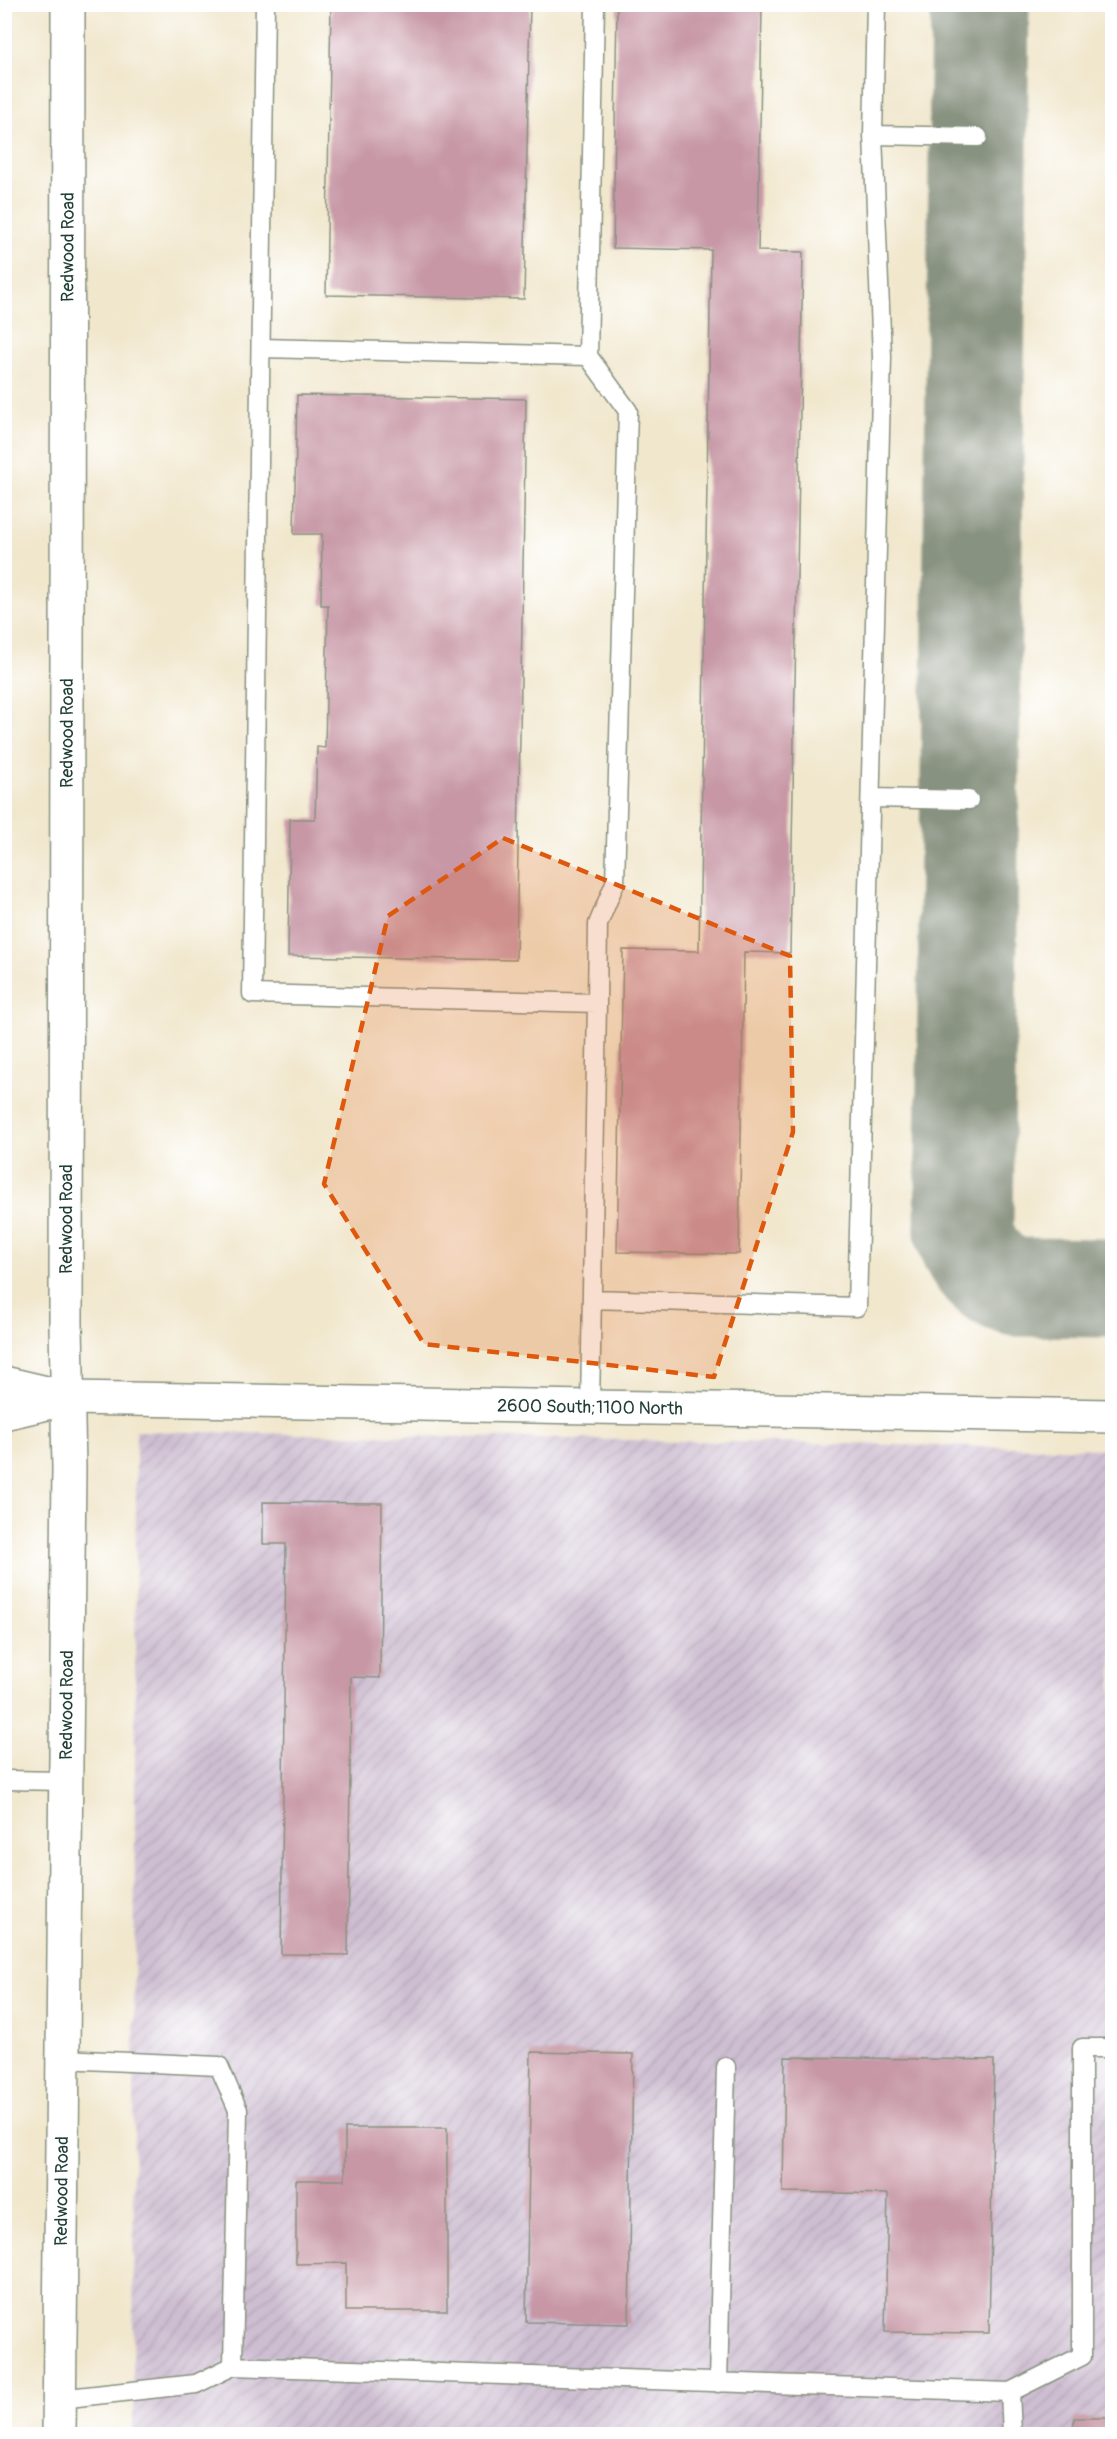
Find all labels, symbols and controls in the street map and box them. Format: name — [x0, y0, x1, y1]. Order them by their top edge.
street label: Redwood Road — [56, 192, 79, 302]
street label: Redwood Road — [55, 678, 78, 788]
street label: Redwood Road — [55, 1164, 78, 1274]
street label: 2600 South;1100 North — [497, 1394, 683, 1420]
street label: Redwood Road — [54, 1650, 79, 1760]
street label: Redwood Road — [49, 2136, 74, 2246]

